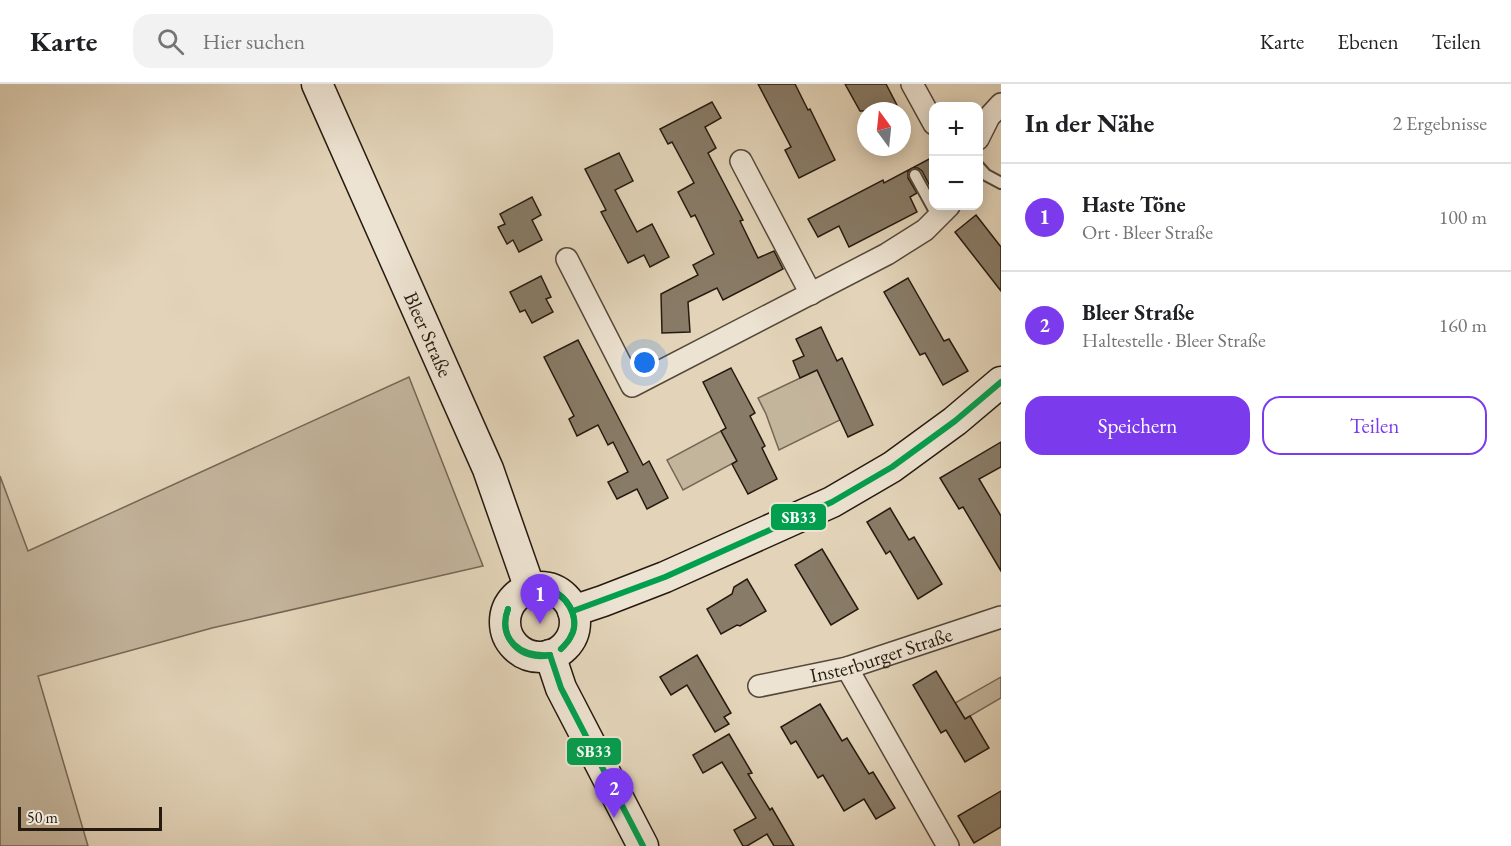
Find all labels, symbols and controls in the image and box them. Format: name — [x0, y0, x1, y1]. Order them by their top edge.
search box — [133, 14, 553, 68]
text: Karte — [30, 23, 97, 59]
icon: search — [154, 25, 187, 58]
text: Hier suchen — [202, 27, 305, 56]
text: Karte — [1260, 28, 1304, 55]
text: Ebenen — [1337, 28, 1398, 55]
text: Teilen — [1431, 28, 1481, 55]
north arrow — [857, 102, 911, 156]
map controls — [929, 102, 983, 210]
button: + — [929, 102, 983, 156]
text: In der Nähe — [1025, 106, 1154, 140]
text: 2 Ergebnisse — [1392, 110, 1487, 136]
button: − — [929, 156, 983, 210]
text: Haste Töne — [1082, 190, 1186, 219]
text: 1 — [1039, 204, 1050, 230]
text: 100 m — [1439, 204, 1487, 230]
text: Ort · Bleer Straße — [1082, 219, 1213, 245]
street label: Bleer Straße — [398, 288, 459, 381]
text: Bleer Straße — [1082, 298, 1194, 327]
text: 2 — [1039, 312, 1050, 338]
text: 160 m — [1439, 312, 1487, 338]
text: Haltestelle · Bleer Straße — [1082, 327, 1266, 353]
your location — [630, 348, 659, 377]
button: Speichern — [1025, 396, 1250, 455]
button: Teilen — [1262, 396, 1487, 455]
line badge: SB33 — [770, 503, 827, 531]
text: SB33 — [782, 507, 816, 528]
pin: 1 — [520, 574, 560, 624]
street label: Insterburger Straße — [808, 621, 956, 688]
line badge: SB33 — [566, 737, 622, 766]
text: SB33 — [577, 741, 611, 762]
pin: 2 — [594, 768, 634, 818]
scale bar — [18, 804, 162, 832]
text: 50 m — [27, 807, 58, 828]

